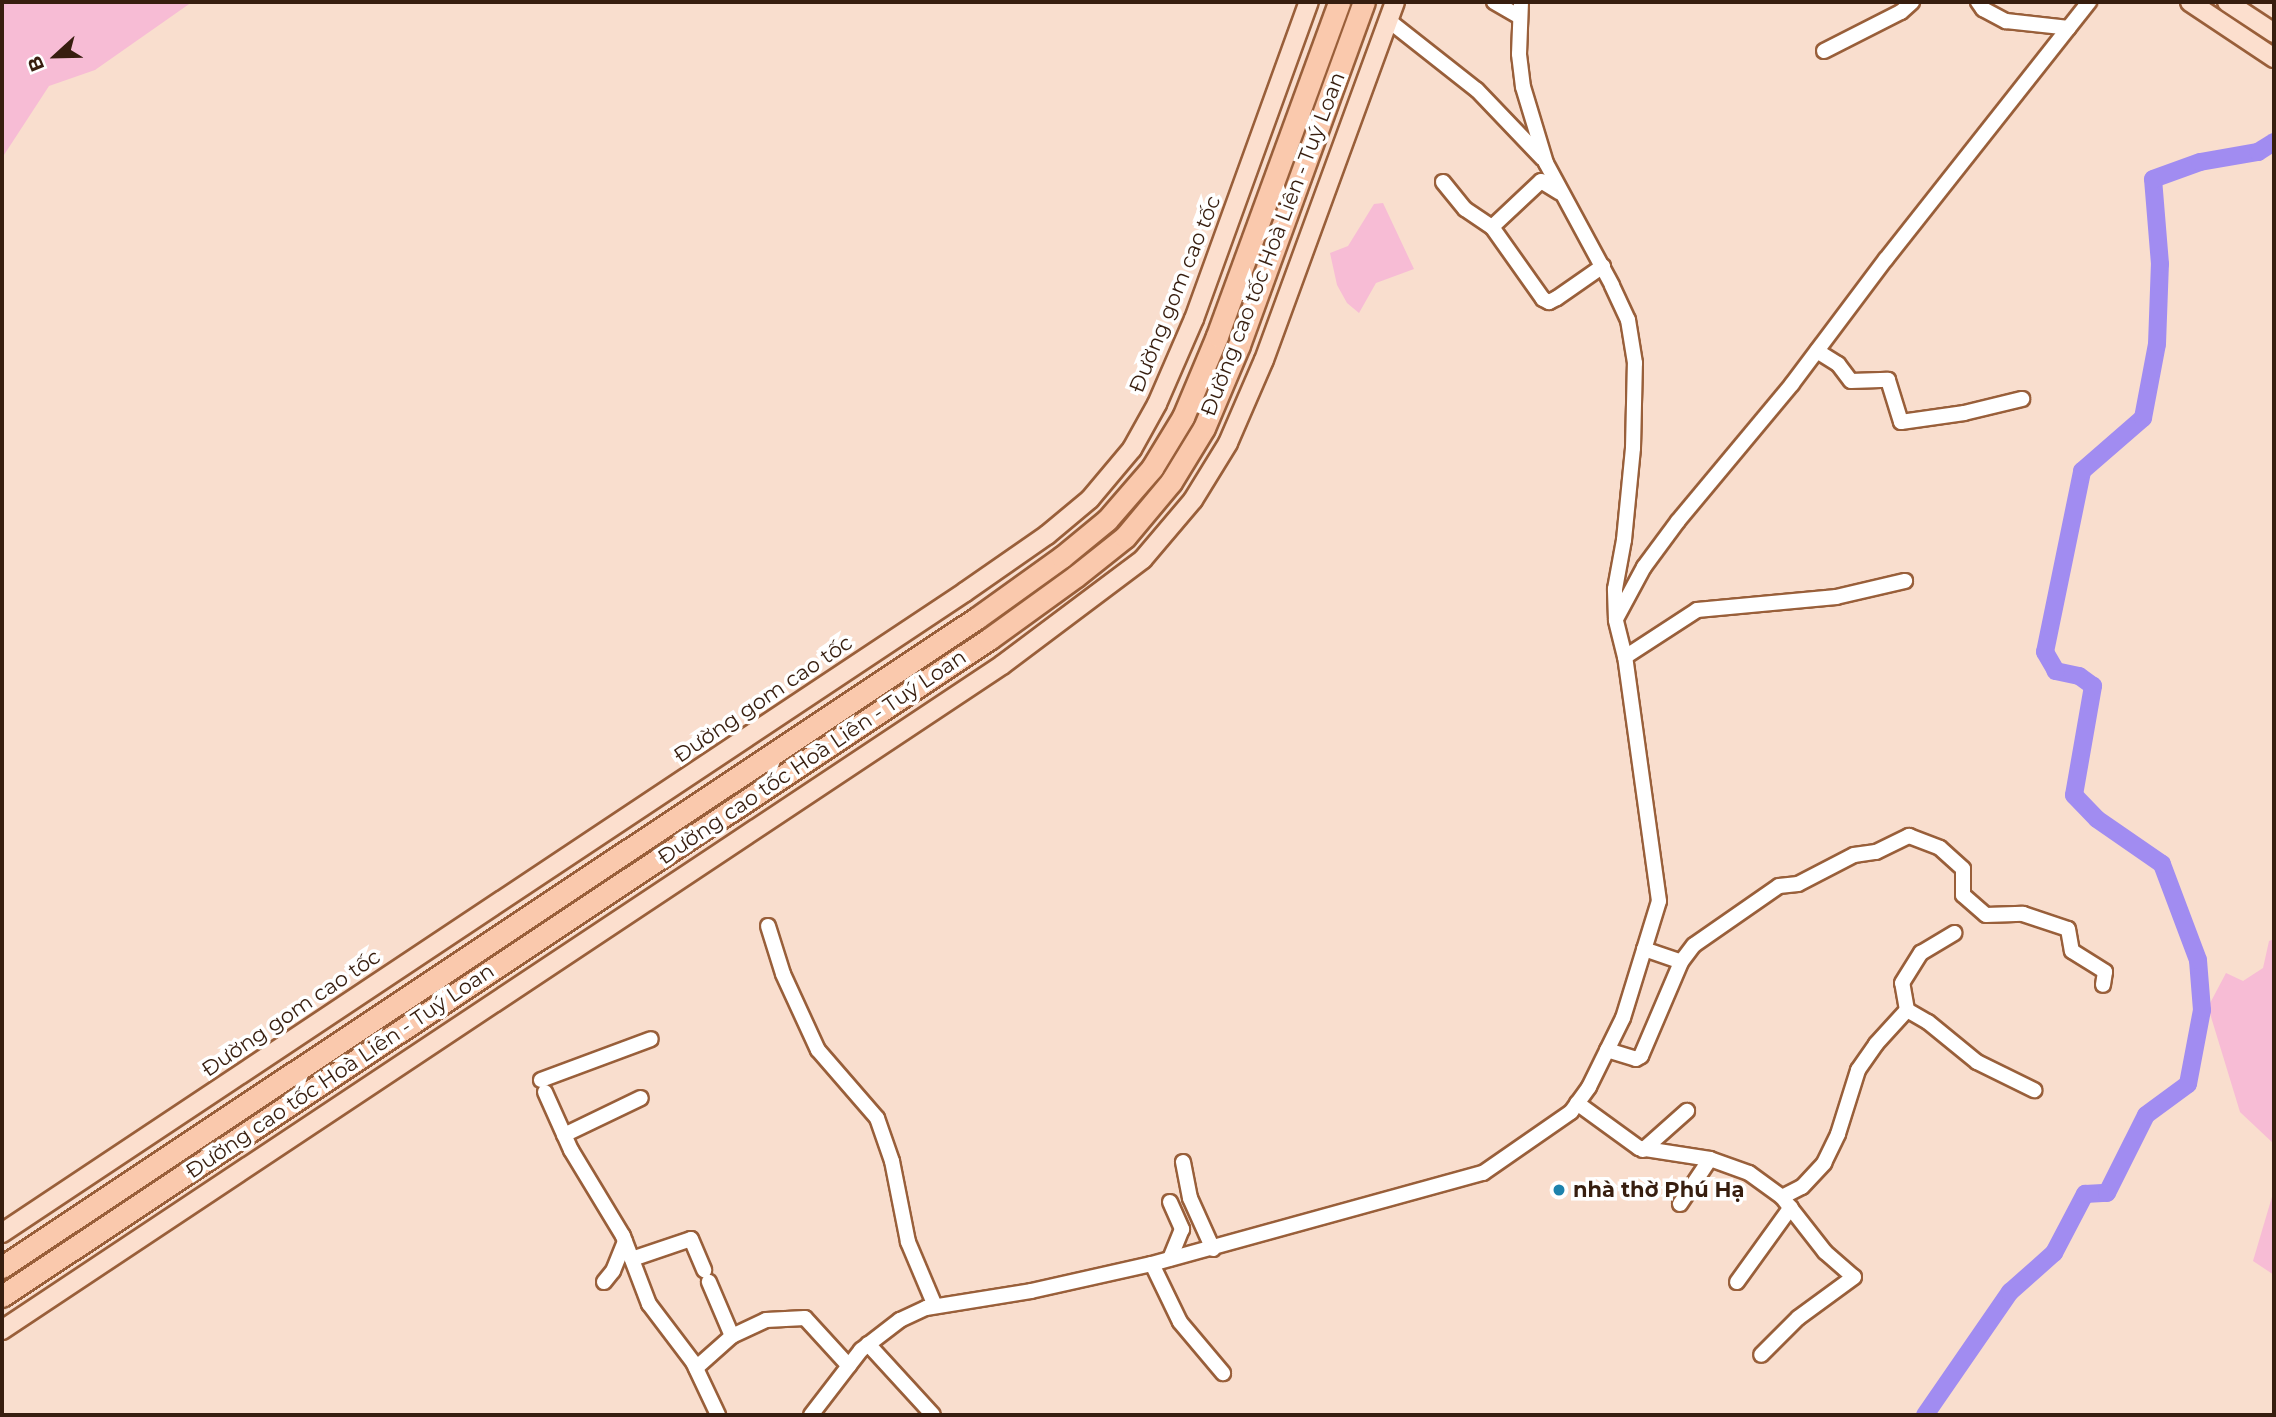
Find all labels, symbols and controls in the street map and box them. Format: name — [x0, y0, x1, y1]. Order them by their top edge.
north arrow — [21, 21, 91, 91]
text: B — [23, 53, 49, 75]
street label: Đường cao tốc Hoà Liên - Tuý Loan — [1196, 68, 1350, 420]
street label: Đường gom cao tốc — [1124, 192, 1226, 396]
street label: Đường gom cao tốc — [669, 630, 857, 768]
street label: Đường cao tốc Hoà Liên - Tuý Loan — [653, 644, 971, 870]
street label: Đường gom cao tốc — [197, 944, 385, 1082]
street label: Đường cao tốc Hoà Liên - Tuý Loan — [181, 958, 499, 1184]
place label: nhà thờ Phú Hạ — [1573, 1177, 1745, 1203]
marker: nhà thờ Phú Hạ — [1551, 1182, 1567, 1198]

